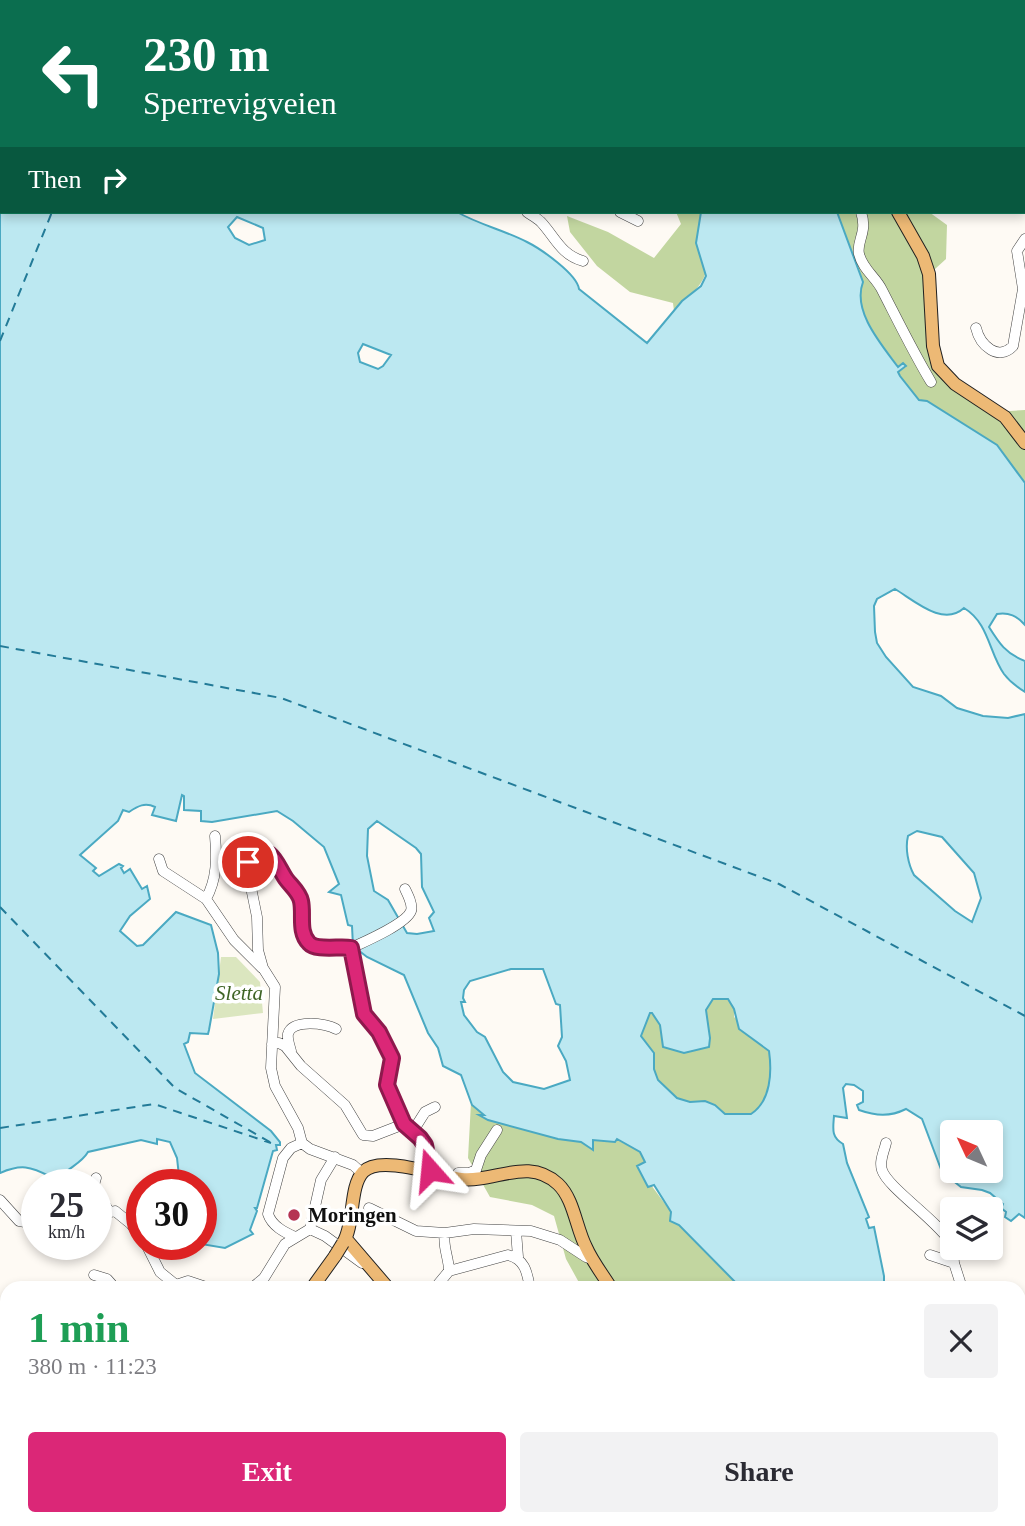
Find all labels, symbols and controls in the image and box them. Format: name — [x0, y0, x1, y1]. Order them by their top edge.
text: 230 m — [143, 27, 270, 82]
icon: left — [28, 28, 119, 119]
text: Sperrevigveien — [143, 85, 337, 121]
icon: right — [95, 161, 133, 199]
text: Then — [28, 165, 81, 194]
pin — [218, 832, 278, 892]
icon: arrive — [229, 843, 267, 881]
park label: Sletta — [215, 981, 263, 1005]
north arrow — [940, 1120, 1003, 1183]
map controls — [940, 1120, 1003, 1260]
position arrow — [393, 1133, 467, 1207]
speed limit sign: 30 — [126, 1169, 217, 1260]
text: 25 — [49, 1186, 84, 1225]
button: layers — [940, 1197, 1003, 1260]
place label: Moringen — [308, 1203, 397, 1227]
marker: Moringen — [286, 1207, 302, 1223]
text: km/h — [48, 1222, 85, 1242]
button: close — [924, 1304, 998, 1378]
text: 1 min — [28, 1305, 130, 1351]
text: 380 m · 11:23 — [28, 1354, 157, 1379]
button: Exit — [28, 1432, 506, 1512]
button: Share — [520, 1432, 998, 1512]

